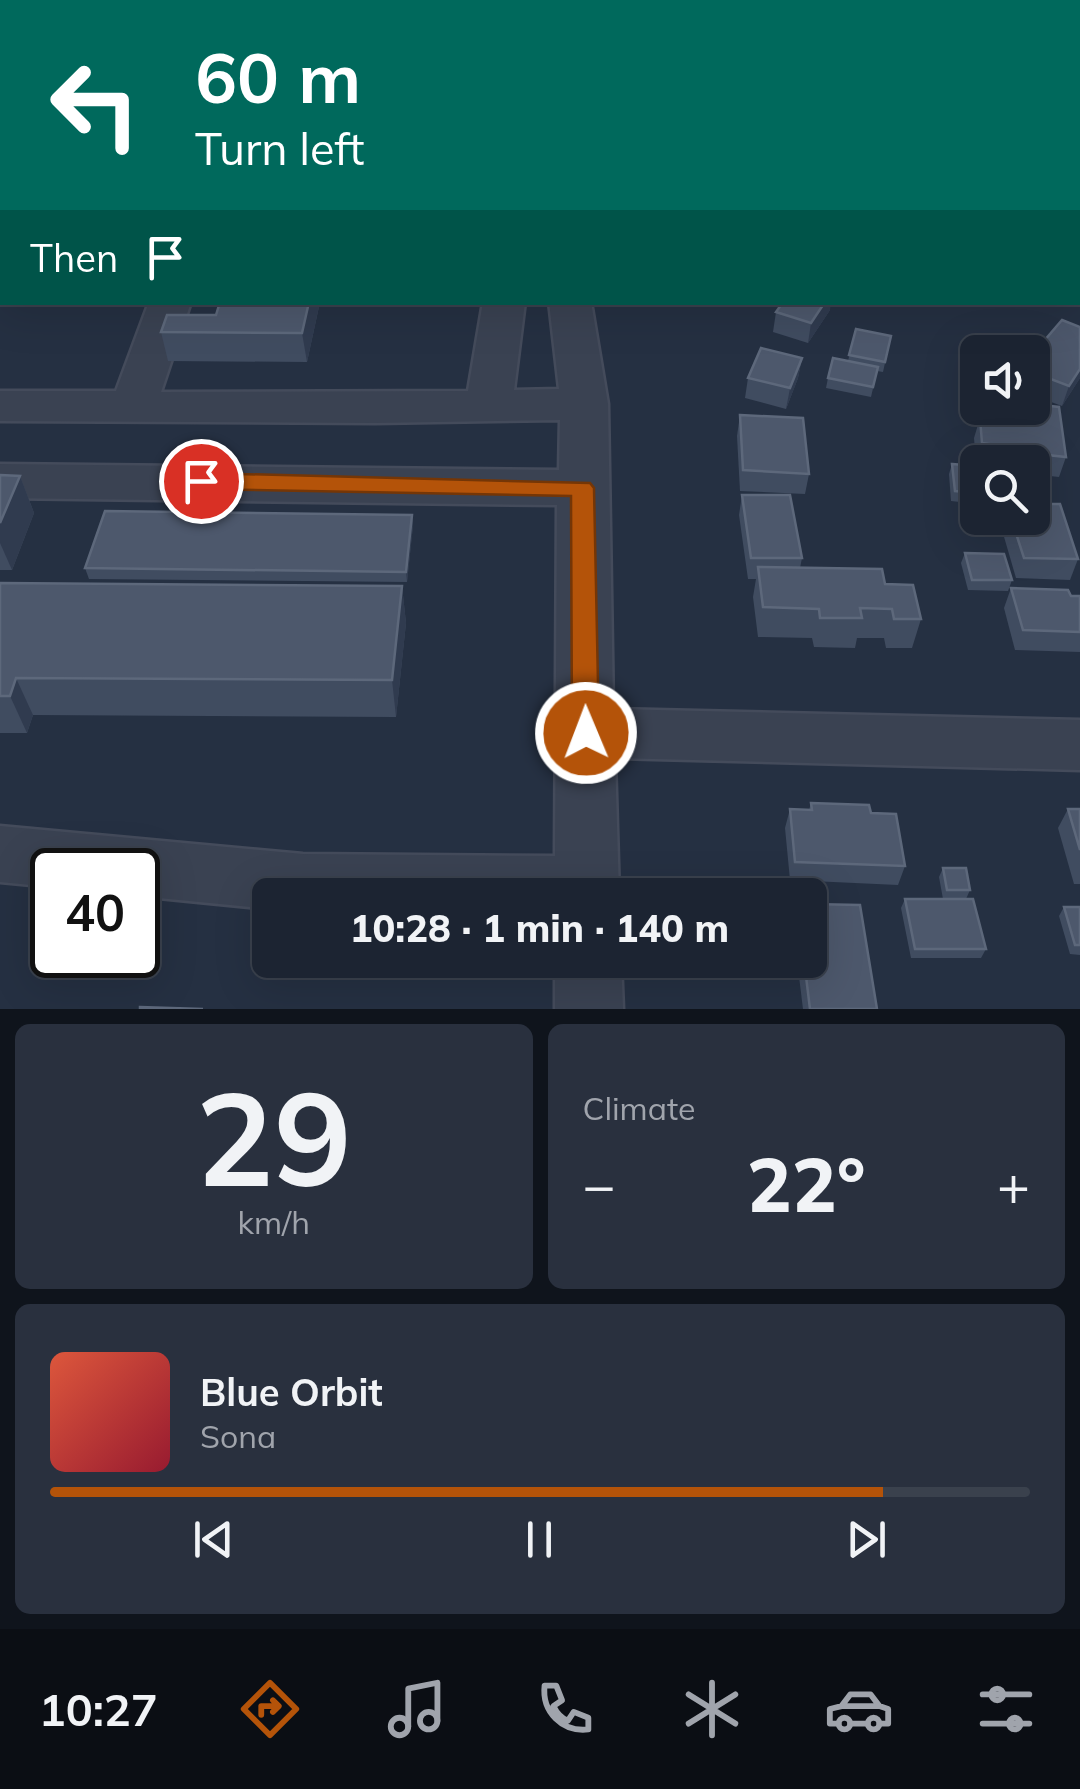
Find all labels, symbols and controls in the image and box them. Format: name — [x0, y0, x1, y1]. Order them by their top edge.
text: 60 m — [195, 33, 361, 121]
icon: left — [30, 40, 160, 170]
text: Turn left — [195, 120, 364, 176]
icon: arrive — [138, 230, 193, 285]
text: Then — [30, 234, 118, 282]
map controls — [960, 335, 1050, 535]
button: sound — [960, 335, 1050, 425]
pin — [159, 439, 244, 524]
button: search — [960, 445, 1050, 535]
icon: arrive — [174, 454, 229, 509]
position arrow — [534, 681, 638, 785]
speed limit sign: 40 — [30, 848, 160, 978]
text: 10:28 · 1 min · 140 m — [350, 904, 729, 952]
text: 29 — [196, 1055, 352, 1219]
text: Climate — [583, 1088, 695, 1128]
text: 22° — [747, 1137, 866, 1231]
text: − — [583, 1150, 616, 1219]
text: + — [997, 1150, 1030, 1219]
text: km/h — [238, 1202, 310, 1242]
text: Blue Orbit — [200, 1368, 383, 1416]
text: Sona — [200, 1416, 276, 1456]
icon: previous — [186, 1512, 241, 1567]
icon: pause — [512, 1512, 567, 1567]
icon: next — [839, 1512, 894, 1567]
icon: directions — [235, 1674, 305, 1744]
icon: music — [382, 1674, 452, 1744]
icon: phone — [530, 1674, 600, 1744]
icon: climate — [677, 1674, 747, 1744]
icon: car — [824, 1674, 894, 1744]
icon: filters — [971, 1674, 1041, 1744]
text: 10:27 — [39, 1681, 158, 1737]

